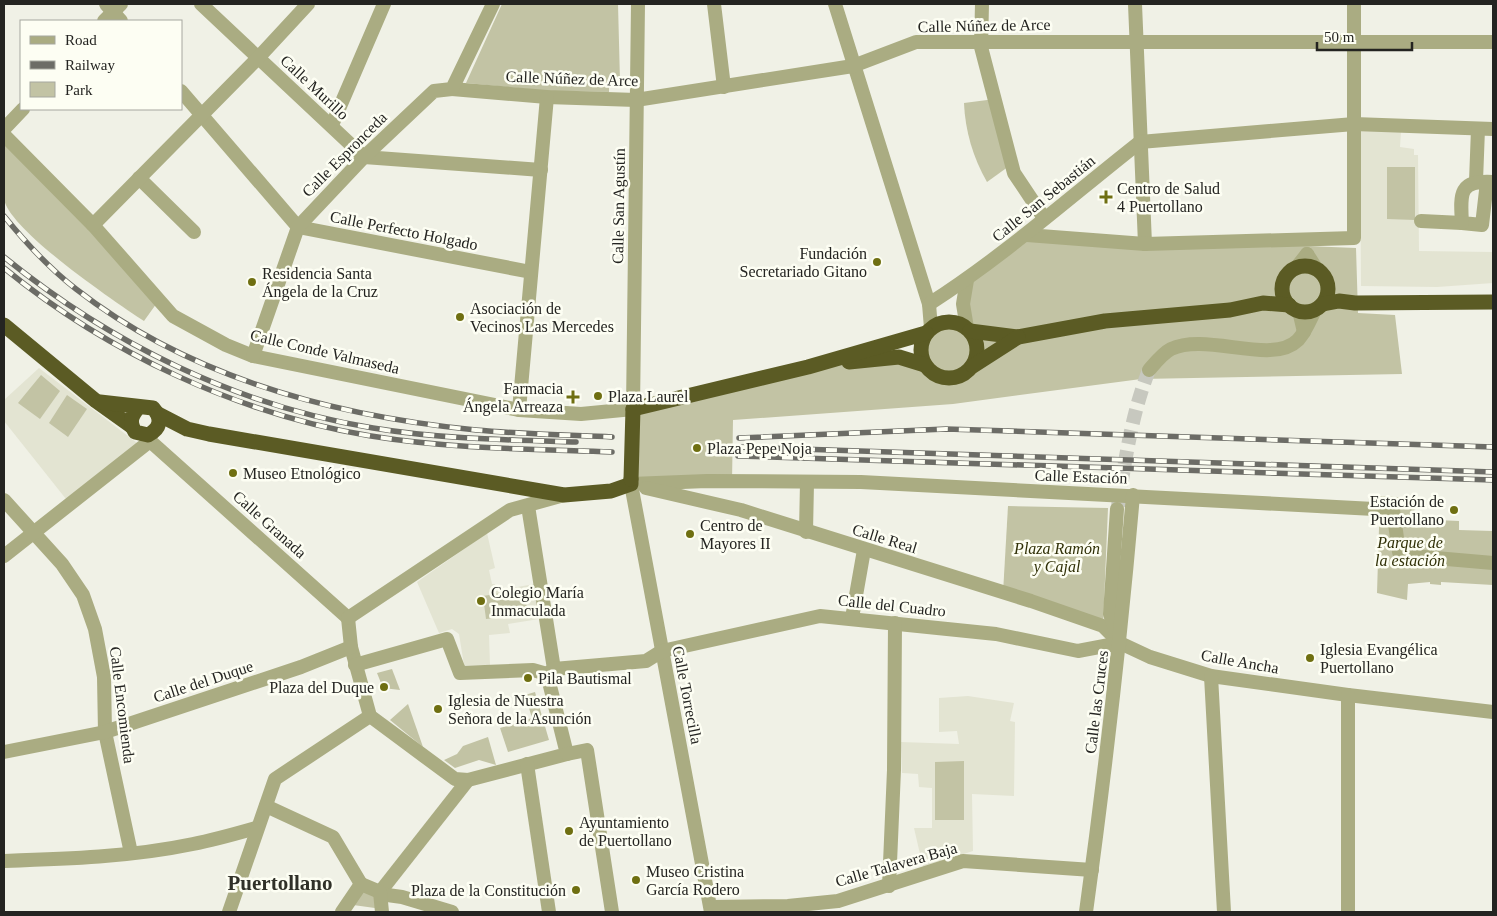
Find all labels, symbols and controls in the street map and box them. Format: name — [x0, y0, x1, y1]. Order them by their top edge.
street label: Calle Núñez de Arce — [917, 16, 1051, 35]
legend — [20, 20, 182, 110]
scale bar — [1317, 20, 1412, 52]
text: 50 m — [1324, 29, 1355, 45]
text: Road — [65, 32, 97, 48]
street label: Calle Murillo — [277, 52, 352, 123]
text: Railway — [65, 57, 115, 73]
street label: Calle Núñez de Arce — [505, 68, 639, 89]
text: Park — [65, 82, 93, 98]
street label: Calle Espronceda — [299, 109, 391, 201]
street label: Calle San Agustín — [609, 148, 629, 264]
street label: Calle San Sebastián — [989, 152, 1098, 245]
place label: Centro de Salud 4 Puertollano — [1117, 180, 1220, 215]
marker: Centro de Salud 4 Puertollano — [1099, 190, 1113, 204]
street label: Calle Perfecto Holgado — [328, 208, 479, 254]
place label: Fundación Secretariado Gitano — [740, 245, 867, 280]
marker: Fundación Secretariado Gitano — [871, 256, 883, 268]
place label: Residencia Santa Ángela de la Cruz — [262, 265, 378, 301]
marker: Residencia Santa Ángela de la Cruz — [246, 276, 258, 288]
place label: Asociación de Vecinos Las Mercedes — [470, 300, 614, 335]
marker: Asociación de Vecinos Las Mercedes — [454, 311, 466, 323]
street label: Calle Conde Valmaseda — [249, 326, 401, 377]
place label: Farmacia Ángela Arreaza — [463, 380, 563, 416]
place label: Plaza Laurel — [608, 388, 689, 405]
marker: Plaza Laurel — [592, 390, 604, 402]
marker: Farmacia Ángela Arreaza — [567, 391, 579, 403]
place label: Plaza Pepe Noja — [707, 440, 812, 458]
marker: Plaza Pepe Noja — [691, 442, 703, 454]
place label: Museo Etnológico — [243, 465, 361, 483]
street label: Calle Estación — [1034, 466, 1128, 487]
marker: Museo Etnológico — [227, 467, 239, 479]
street label: Calle Granada — [230, 487, 310, 561]
place label: Estación de Puertollano — [1370, 493, 1444, 528]
marker: Estación de Puertollano — [1448, 504, 1460, 516]
place label: Centro de Mayores II — [700, 517, 771, 553]
street label: Calle Real — [850, 521, 920, 557]
marker: Centro de Mayores II — [684, 528, 696, 540]
park label: Parque de la estación — [1375, 534, 1445, 569]
park label: Plaza Ramón y Cajal — [1013, 540, 1100, 576]
place label: Colegio María Inmaculada — [491, 584, 584, 619]
street label: Calle del Cuadro — [837, 591, 947, 620]
marker: Colegio María Inmaculada — [475, 595, 487, 607]
place label: Iglesia Evangélica Puertollano — [1320, 641, 1438, 676]
street label: Calle Torrecilla — [670, 645, 705, 746]
street label: Calle Encomienda — [107, 646, 138, 765]
street label: Calle Ancha — [1200, 646, 1280, 677]
street label: Calle las Cruces — [1082, 649, 1111, 755]
marker: Iglesia Evangélica Puertollano — [1304, 652, 1316, 664]
street label: Calle del Duque — [151, 657, 256, 707]
place label: Pila Bautismal — [538, 670, 632, 687]
marker: Pila Bautismal — [522, 672, 534, 684]
place label: Plaza del Duque — [269, 679, 374, 697]
marker: Plaza del Duque — [378, 681, 390, 693]
place label: Iglesia de Nuestra Señora de la Asunción — [448, 692, 592, 727]
marker: Iglesia de Nuestra Señora de la Asunción — [432, 703, 444, 715]
place label: Ayuntamiento de Puertollano — [579, 814, 672, 849]
marker: Ayuntamiento de Puertollano — [563, 825, 575, 837]
street label: Calle Talavera Baja — [833, 839, 959, 891]
place label: Museo Cristina García Rodero — [646, 863, 744, 898]
district label: Puertollano — [228, 871, 333, 895]
marker: Museo Cristina García Rodero — [630, 874, 642, 886]
place label: Plaza de la Constitución — [411, 882, 566, 899]
marker: Plaza de la Constitución — [570, 884, 582, 896]

